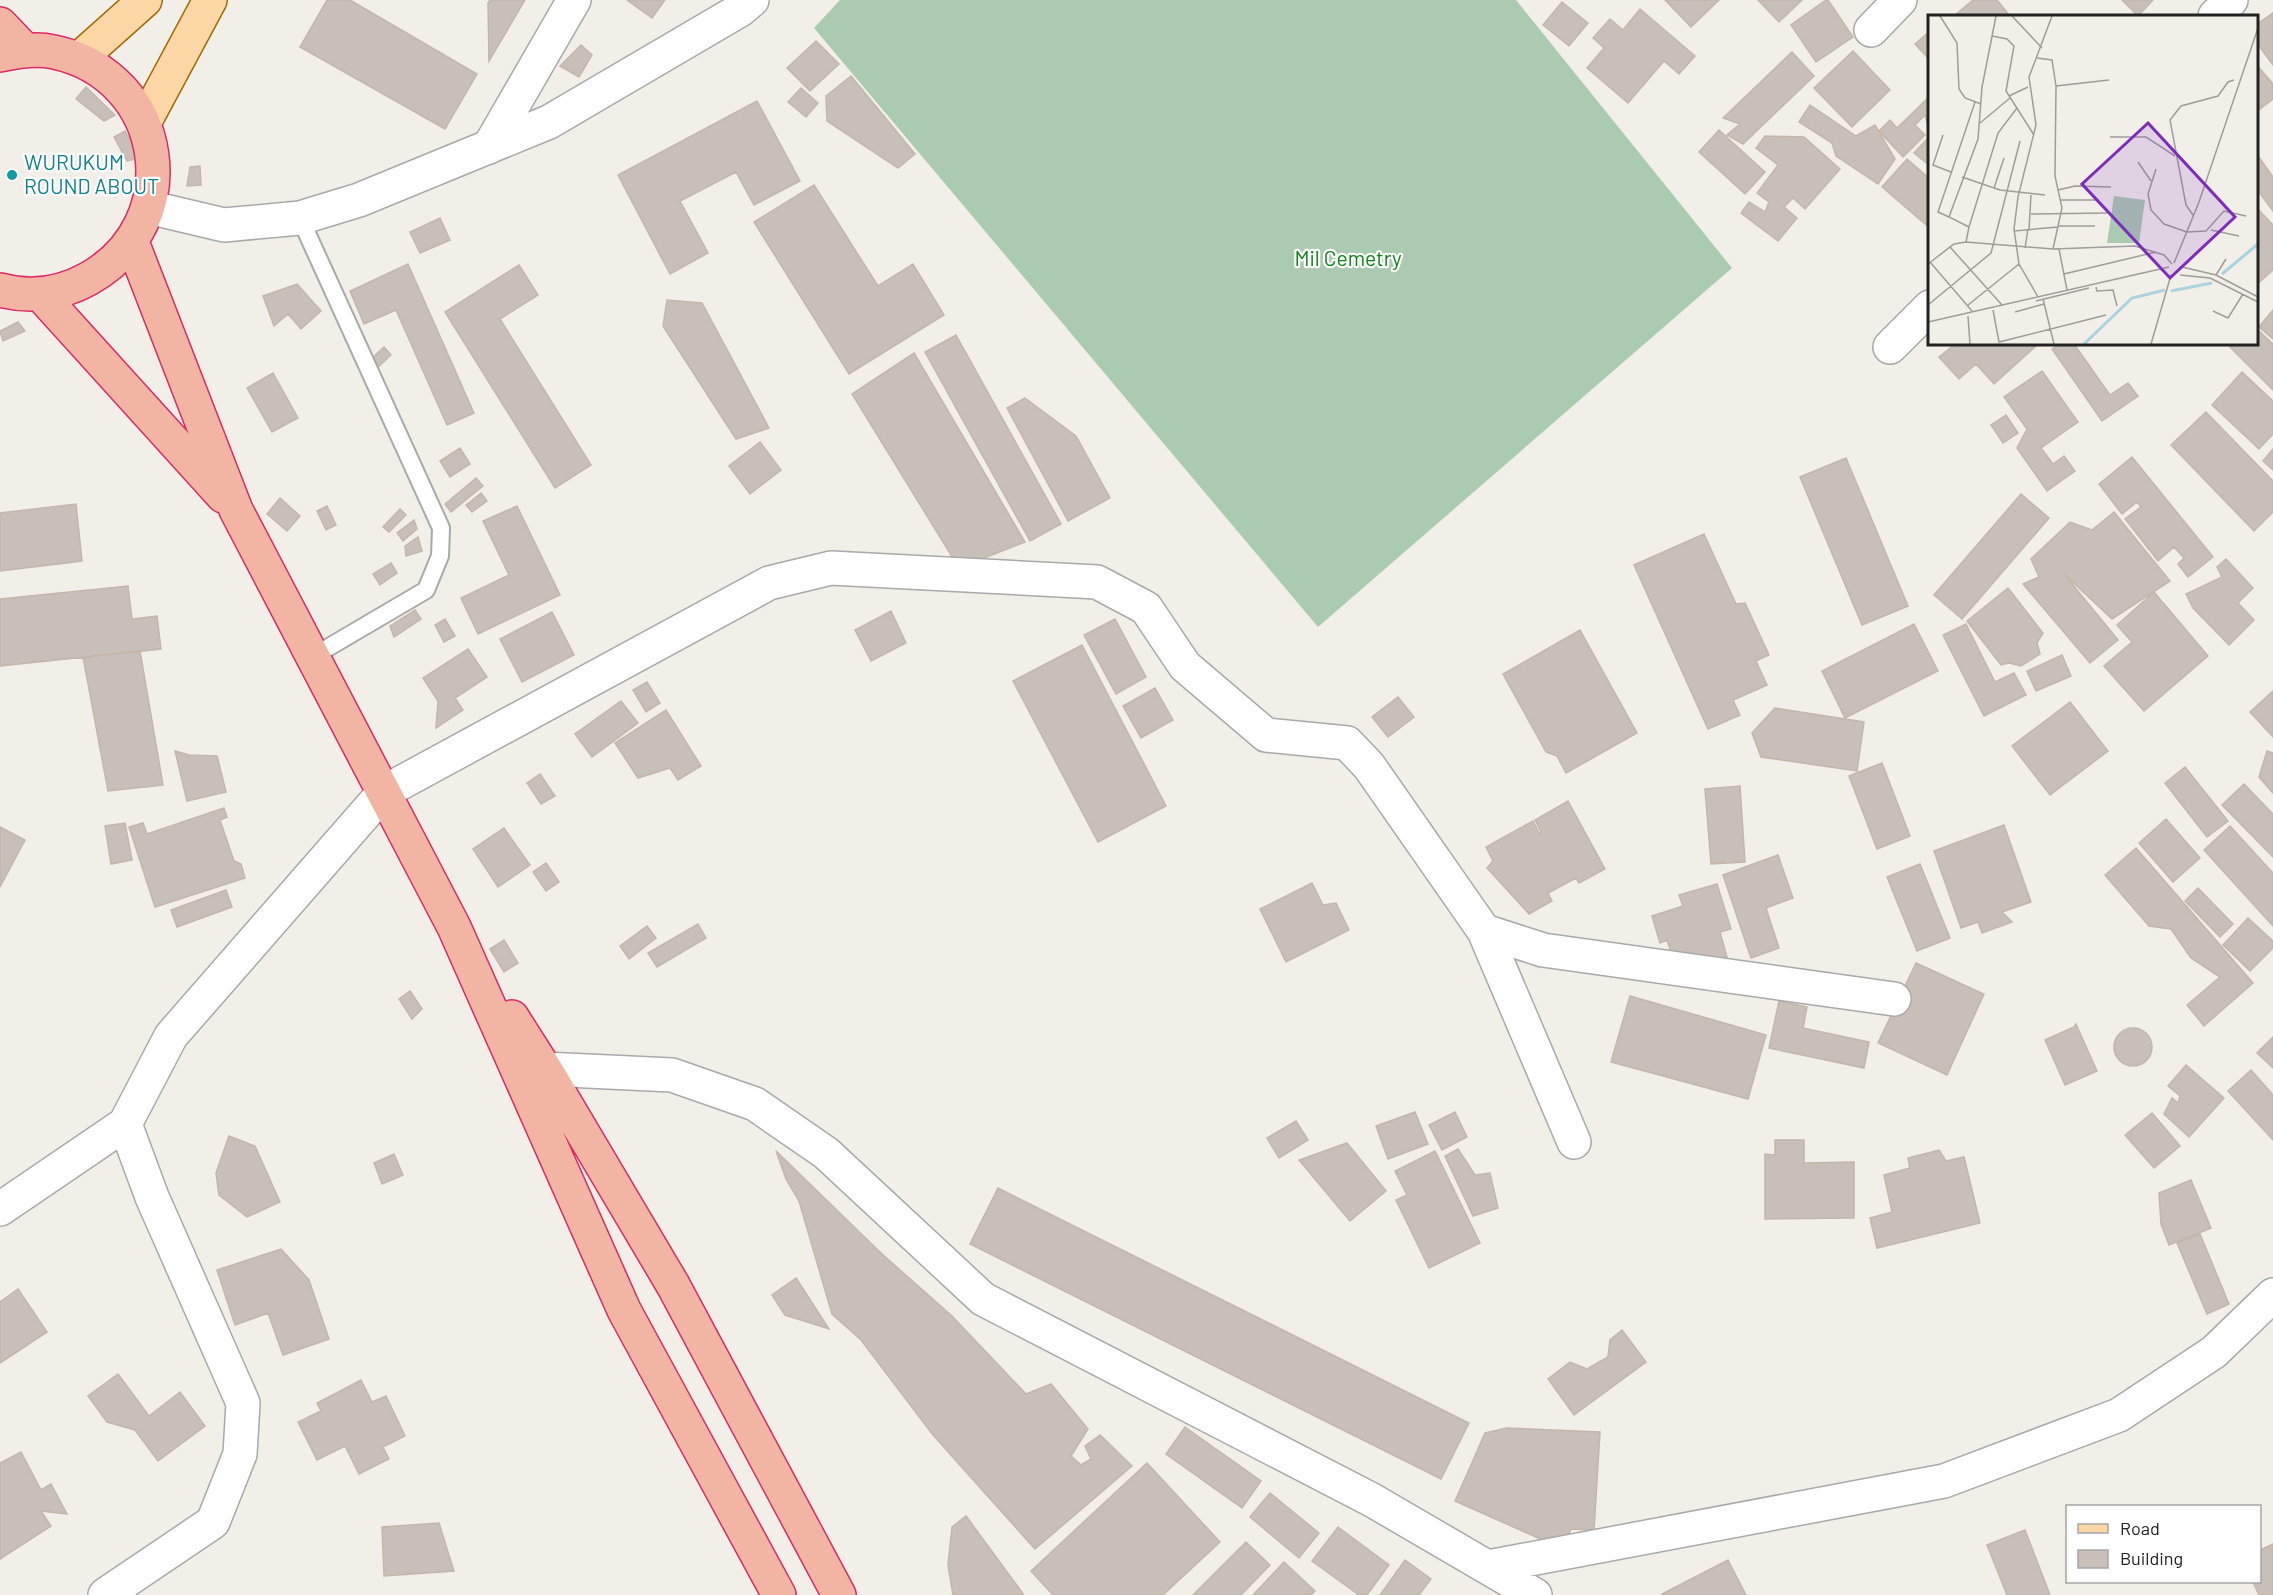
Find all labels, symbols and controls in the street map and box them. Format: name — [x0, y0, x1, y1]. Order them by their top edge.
inset map — [1928, 15, 2258, 345]
place label: WURUKUM ROUND ABOUT — [24, 149, 159, 198]
marker: WURUKUM ROUND ABOUT — [5, 168, 19, 182]
park label: Mil Cemetry — [1294, 245, 1402, 270]
legend — [2066, 1505, 2261, 1583]
text: Road — [2120, 1517, 2160, 1539]
text: Building — [2120, 1547, 2183, 1569]

